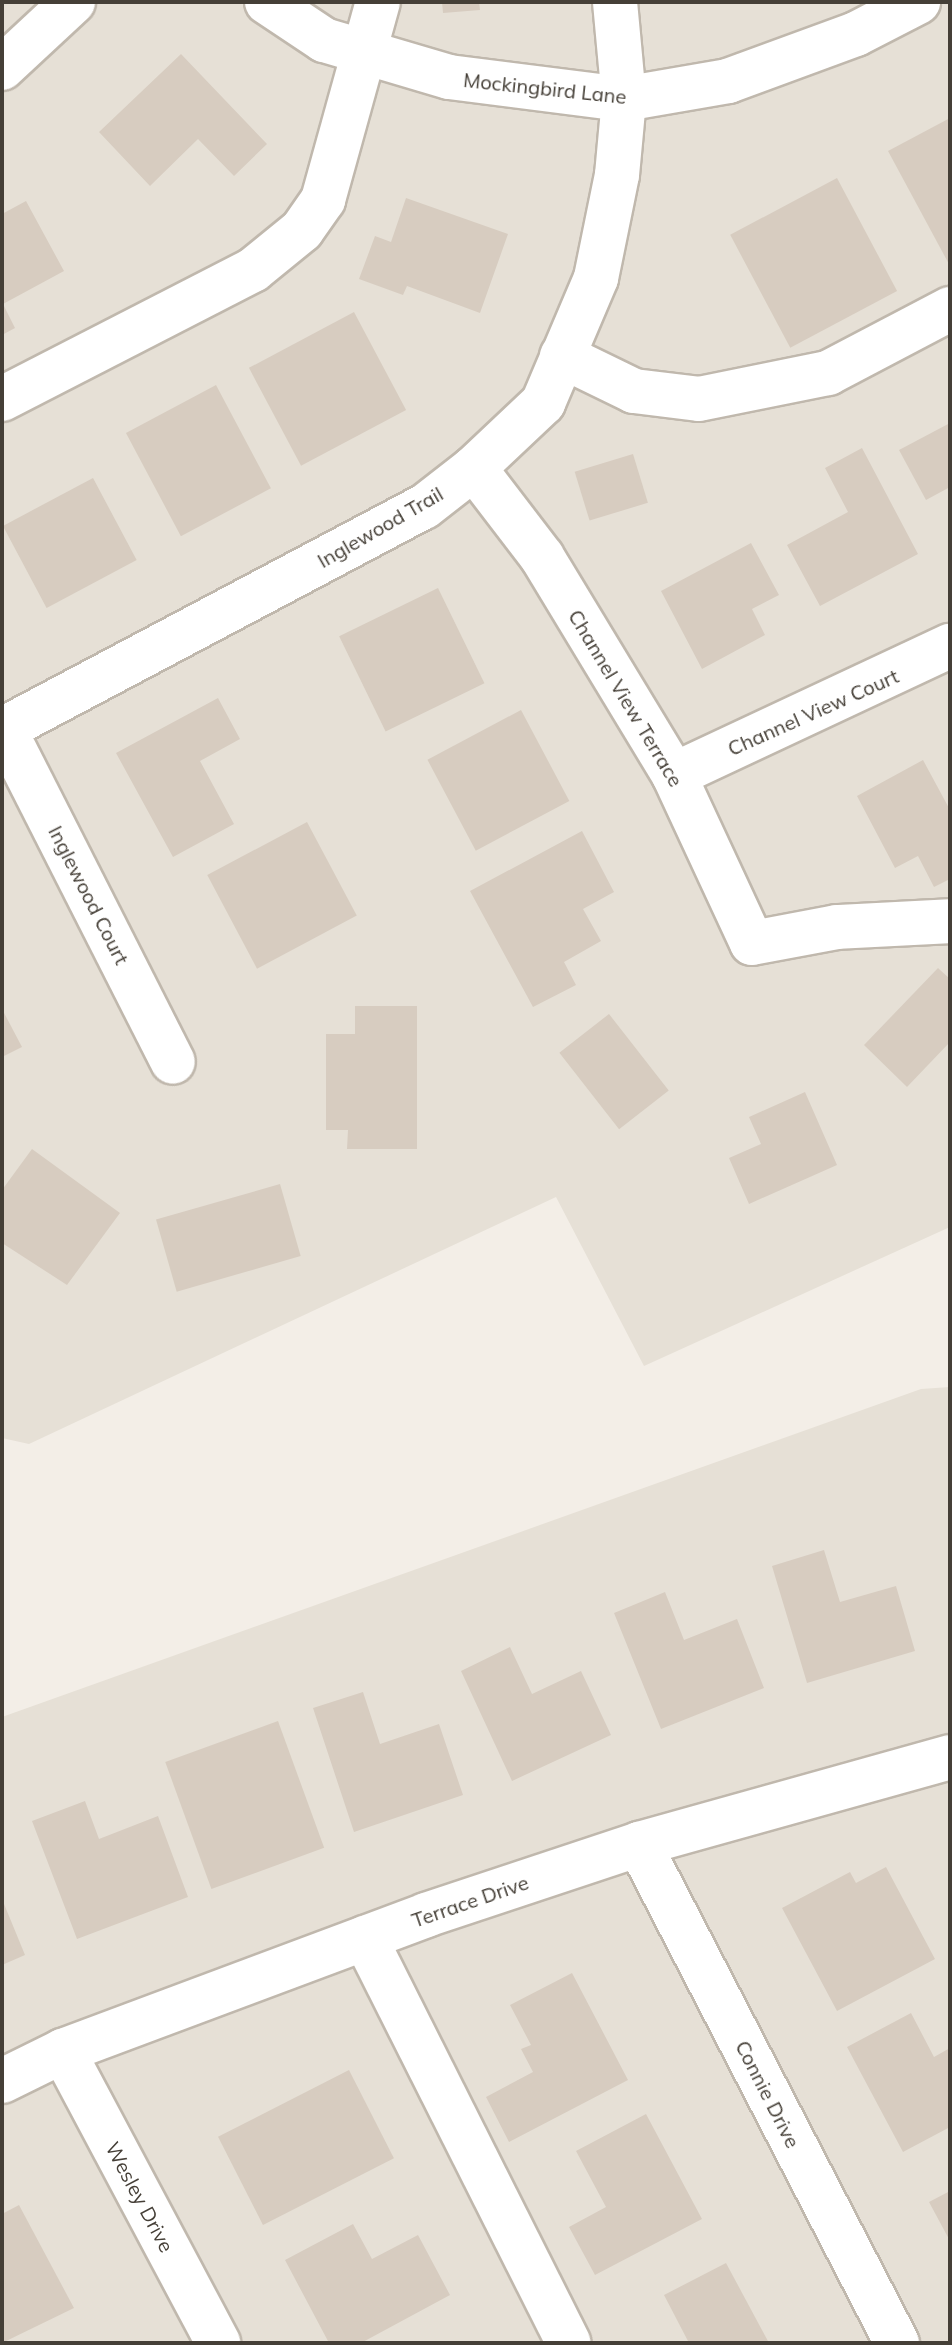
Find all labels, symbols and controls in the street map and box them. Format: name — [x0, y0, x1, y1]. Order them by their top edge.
street label: Mockingbird Lane — [462, 67, 628, 109]
street label: Inglewood Trail — [313, 481, 447, 573]
street label: Channel View Terrace — [564, 605, 688, 791]
street label: Channel View Court — [724, 664, 902, 760]
street label: Inglewood Court — [44, 822, 134, 968]
street label: Terrace Drive — [408, 1870, 532, 1932]
street label: Connie Drive — [731, 2036, 805, 2152]
street label: Wesley Drive — [101, 2138, 179, 2256]

